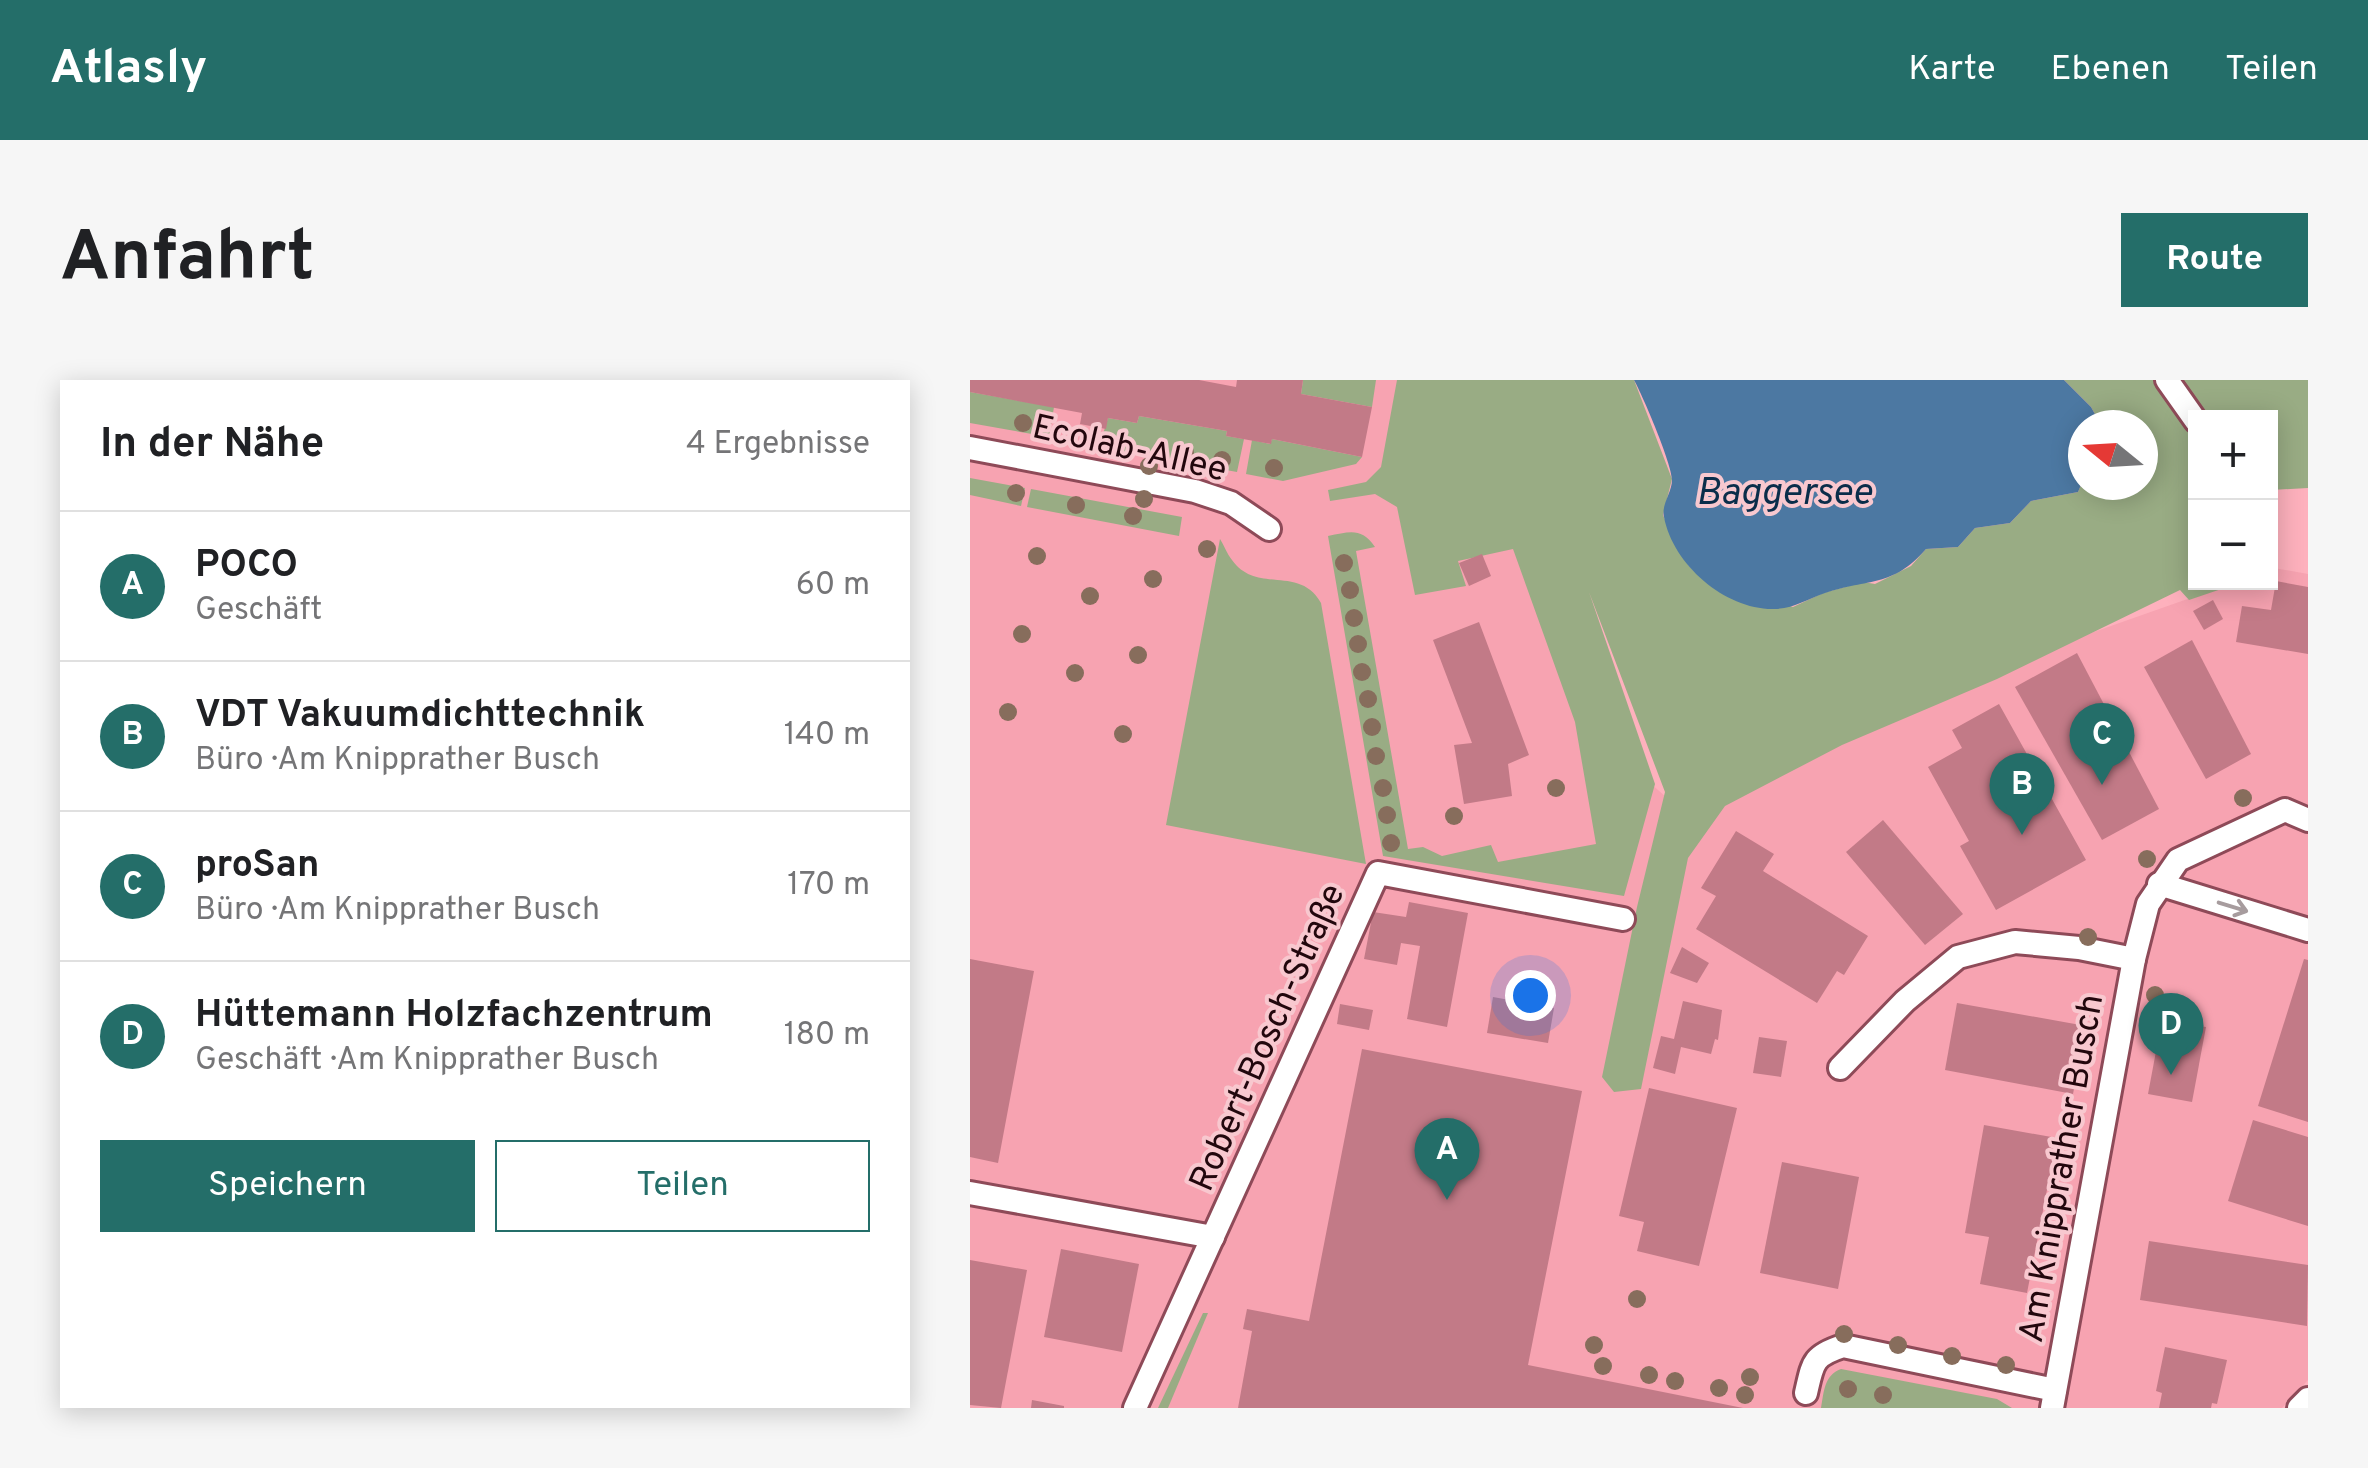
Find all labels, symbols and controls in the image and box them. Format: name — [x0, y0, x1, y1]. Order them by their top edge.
text: Atlasly — [50, 40, 207, 100]
text: Karte — [1908, 48, 1995, 92]
text: Ebenen — [2050, 48, 2170, 92]
text: Teilen — [2225, 48, 2318, 92]
button: Route — [2121, 213, 2308, 307]
text: Anfahrt — [60, 216, 315, 305]
street label: Ecolab-Allee — [1028, 406, 1231, 494]
north arrow — [2068, 410, 2158, 500]
map controls — [2188, 410, 2278, 590]
button: + — [2188, 410, 2278, 500]
text: In der Nähe — [100, 419, 324, 472]
text: 4 Ergebnisse — [686, 425, 870, 465]
water label: Baggersee — [1696, 470, 1872, 519]
button: − — [2188, 500, 2278, 590]
text: POCO — [195, 542, 298, 591]
text: A — [121, 566, 144, 606]
text: 60 m — [796, 566, 870, 606]
text: Geschäft — [195, 591, 322, 631]
text: VDT Vakuumdichttechnik — [195, 692, 645, 741]
pin: C — [2070, 702, 2134, 785]
text: B — [121, 716, 144, 756]
text: 140 m — [784, 716, 870, 756]
text: Büro · Am Knipprather Busch — [195, 741, 600, 781]
pin: B — [1990, 752, 2054, 835]
text: proSan — [195, 842, 320, 891]
text: C — [122, 866, 143, 906]
text: 170 m — [787, 866, 870, 906]
street label: Robert-Bosch-Straße — [1181, 878, 1356, 1199]
text: Büro · Am Knipprather Busch — [195, 891, 600, 931]
one-way arrow — [2217, 899, 2249, 917]
your location — [1505, 970, 1556, 1021]
street label: Am Knipprather Busch — [2011, 991, 2115, 1346]
text: Hüttemann Holzfachzentrum — [195, 992, 713, 1041]
pin: D — [2138, 992, 2204, 1075]
text: D — [121, 1016, 144, 1056]
text: 180 m — [784, 1016, 870, 1056]
text: Geschäft · Am Knipprather Busch — [195, 1041, 659, 1081]
pin: A — [1414, 1118, 1480, 1200]
button: Speichern — [100, 1140, 475, 1232]
button: Teilen — [495, 1140, 870, 1232]

